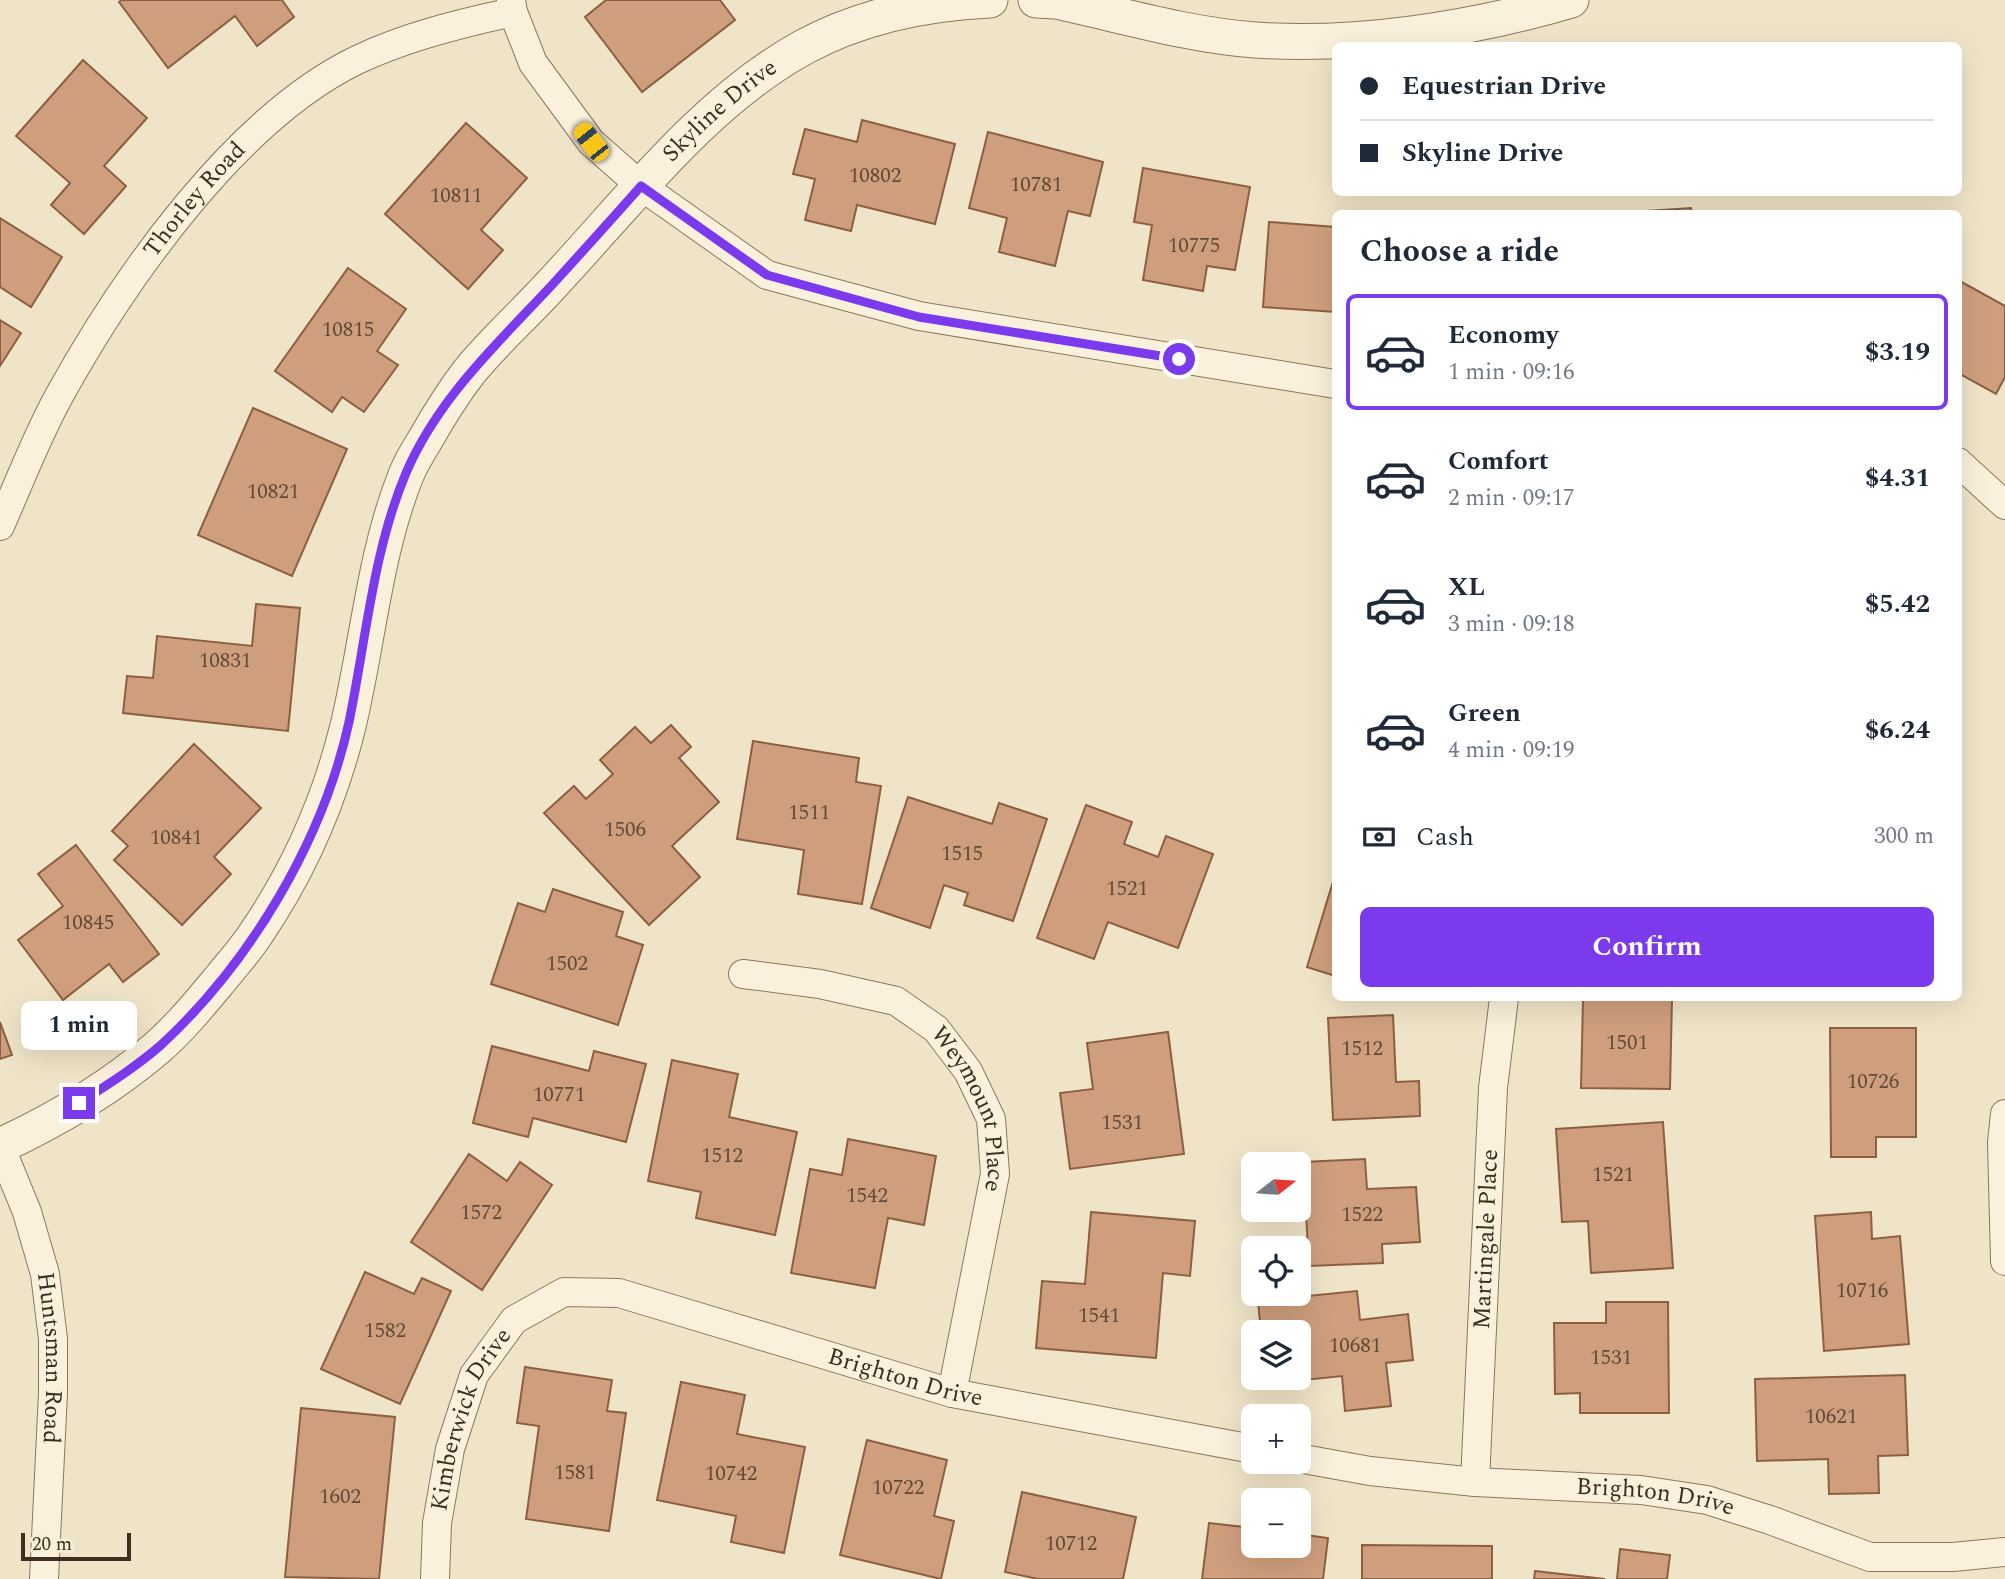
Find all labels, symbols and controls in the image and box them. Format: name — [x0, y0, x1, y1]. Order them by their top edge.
street label: Skyline Drive — [654, 50, 785, 171]
text: Equestrian Drive — [1402, 66, 1606, 106]
car — [570, 119, 613, 165]
street label: Thorley Road — [134, 133, 254, 265]
text: Skyline Drive — [1402, 133, 1564, 173]
house number: 10802 — [849, 160, 901, 192]
house number: 10781 — [1010, 169, 1062, 201]
house number: 10811 — [430, 180, 482, 212]
text: Choose a ride — [1360, 227, 1559, 276]
house number: 10775 — [1168, 230, 1220, 262]
house number: 10815 — [322, 314, 374, 346]
text: Economy — [1448, 315, 1558, 355]
icon: car — [1364, 321, 1427, 384]
text: $3.19 — [1865, 332, 1930, 372]
route start — [1163, 343, 1195, 375]
text: 1 min · 09:16 — [1448, 355, 1575, 390]
text: Comfort — [1448, 441, 1549, 481]
icon: car — [1364, 447, 1427, 510]
text: $4.31 — [1865, 458, 1930, 498]
house number: 10821 — [247, 476, 299, 508]
text: 2 min · 09:17 — [1448, 481, 1575, 516]
text: XL — [1448, 567, 1485, 607]
icon: car — [1364, 573, 1427, 636]
text: $5.42 — [1865, 584, 1930, 624]
text: 3 min · 09:18 — [1448, 607, 1575, 642]
house number: 10831 — [199, 645, 251, 677]
text: Green — [1448, 693, 1521, 733]
icon: car — [1364, 699, 1427, 762]
text: $6.24 — [1865, 710, 1930, 750]
text: 4 min · 09:19 — [1448, 733, 1575, 768]
house number: 1511 — [788, 797, 830, 829]
house number: 1506 — [604, 814, 646, 846]
text: Cash — [1416, 817, 1474, 857]
icon: cash — [1360, 818, 1398, 856]
text: 300 m — [1874, 819, 1934, 854]
house number: 10841 — [150, 822, 202, 854]
house number: 1515 — [941, 838, 983, 870]
house number: 1521 — [1106, 873, 1148, 905]
house number: 10845 — [62, 907, 114, 939]
button: Confirm — [1360, 907, 1934, 987]
house number: 1502 — [546, 948, 588, 980]
callout: 1 min — [21, 1002, 137, 1050]
text: 1 min — [48, 1008, 110, 1043]
street label: Weymount Place — [922, 1018, 1014, 1195]
house number: 1501 — [1606, 1027, 1648, 1059]
house number: 1512 — [1341, 1033, 1383, 1065]
house number: 10726 — [1847, 1066, 1899, 1098]
house number: 10771 — [533, 1079, 585, 1111]
route end — [63, 1087, 95, 1119]
house number: 1531 — [1101, 1107, 1143, 1139]
house number: 1512 — [701, 1140, 743, 1172]
street label: Martingale Place — [1464, 1148, 1508, 1330]
north arrow — [1241, 1152, 1311, 1222]
map controls — [1241, 1152, 1311, 1558]
house number: 1521 — [1592, 1159, 1634, 1191]
house number: 1542 — [846, 1180, 888, 1212]
house number: 1572 — [460, 1197, 502, 1229]
house number: 1522 — [1341, 1199, 1383, 1231]
button: locate — [1241, 1236, 1311, 1306]
street label: Huntsman Road — [27, 1270, 71, 1445]
house number: 10716 — [1836, 1275, 1888, 1307]
house number: 1541 — [1078, 1300, 1120, 1332]
house number: 1582 — [364, 1315, 406, 1347]
street label: Kimberwick Drive — [421, 1320, 521, 1514]
button: layers — [1241, 1320, 1311, 1390]
house number: 10681 — [1329, 1330, 1381, 1362]
street label: Brighton Drive — [823, 1339, 986, 1416]
house number: 1531 — [1590, 1342, 1632, 1374]
house number: 10621 — [1805, 1401, 1857, 1433]
button: + — [1241, 1404, 1311, 1474]
house number: 1581 — [554, 1457, 596, 1489]
house number: 10742 — [705, 1458, 757, 1490]
street label: Brighton Drive — [1575, 1469, 1739, 1526]
house number: 10722 — [872, 1472, 924, 1504]
house number: 1602 — [319, 1481, 361, 1513]
button: − — [1241, 1488, 1311, 1558]
house number: 10712 — [1045, 1528, 1097, 1560]
scale bar — [21, 1530, 131, 1562]
text: 20 m — [32, 1530, 72, 1559]

